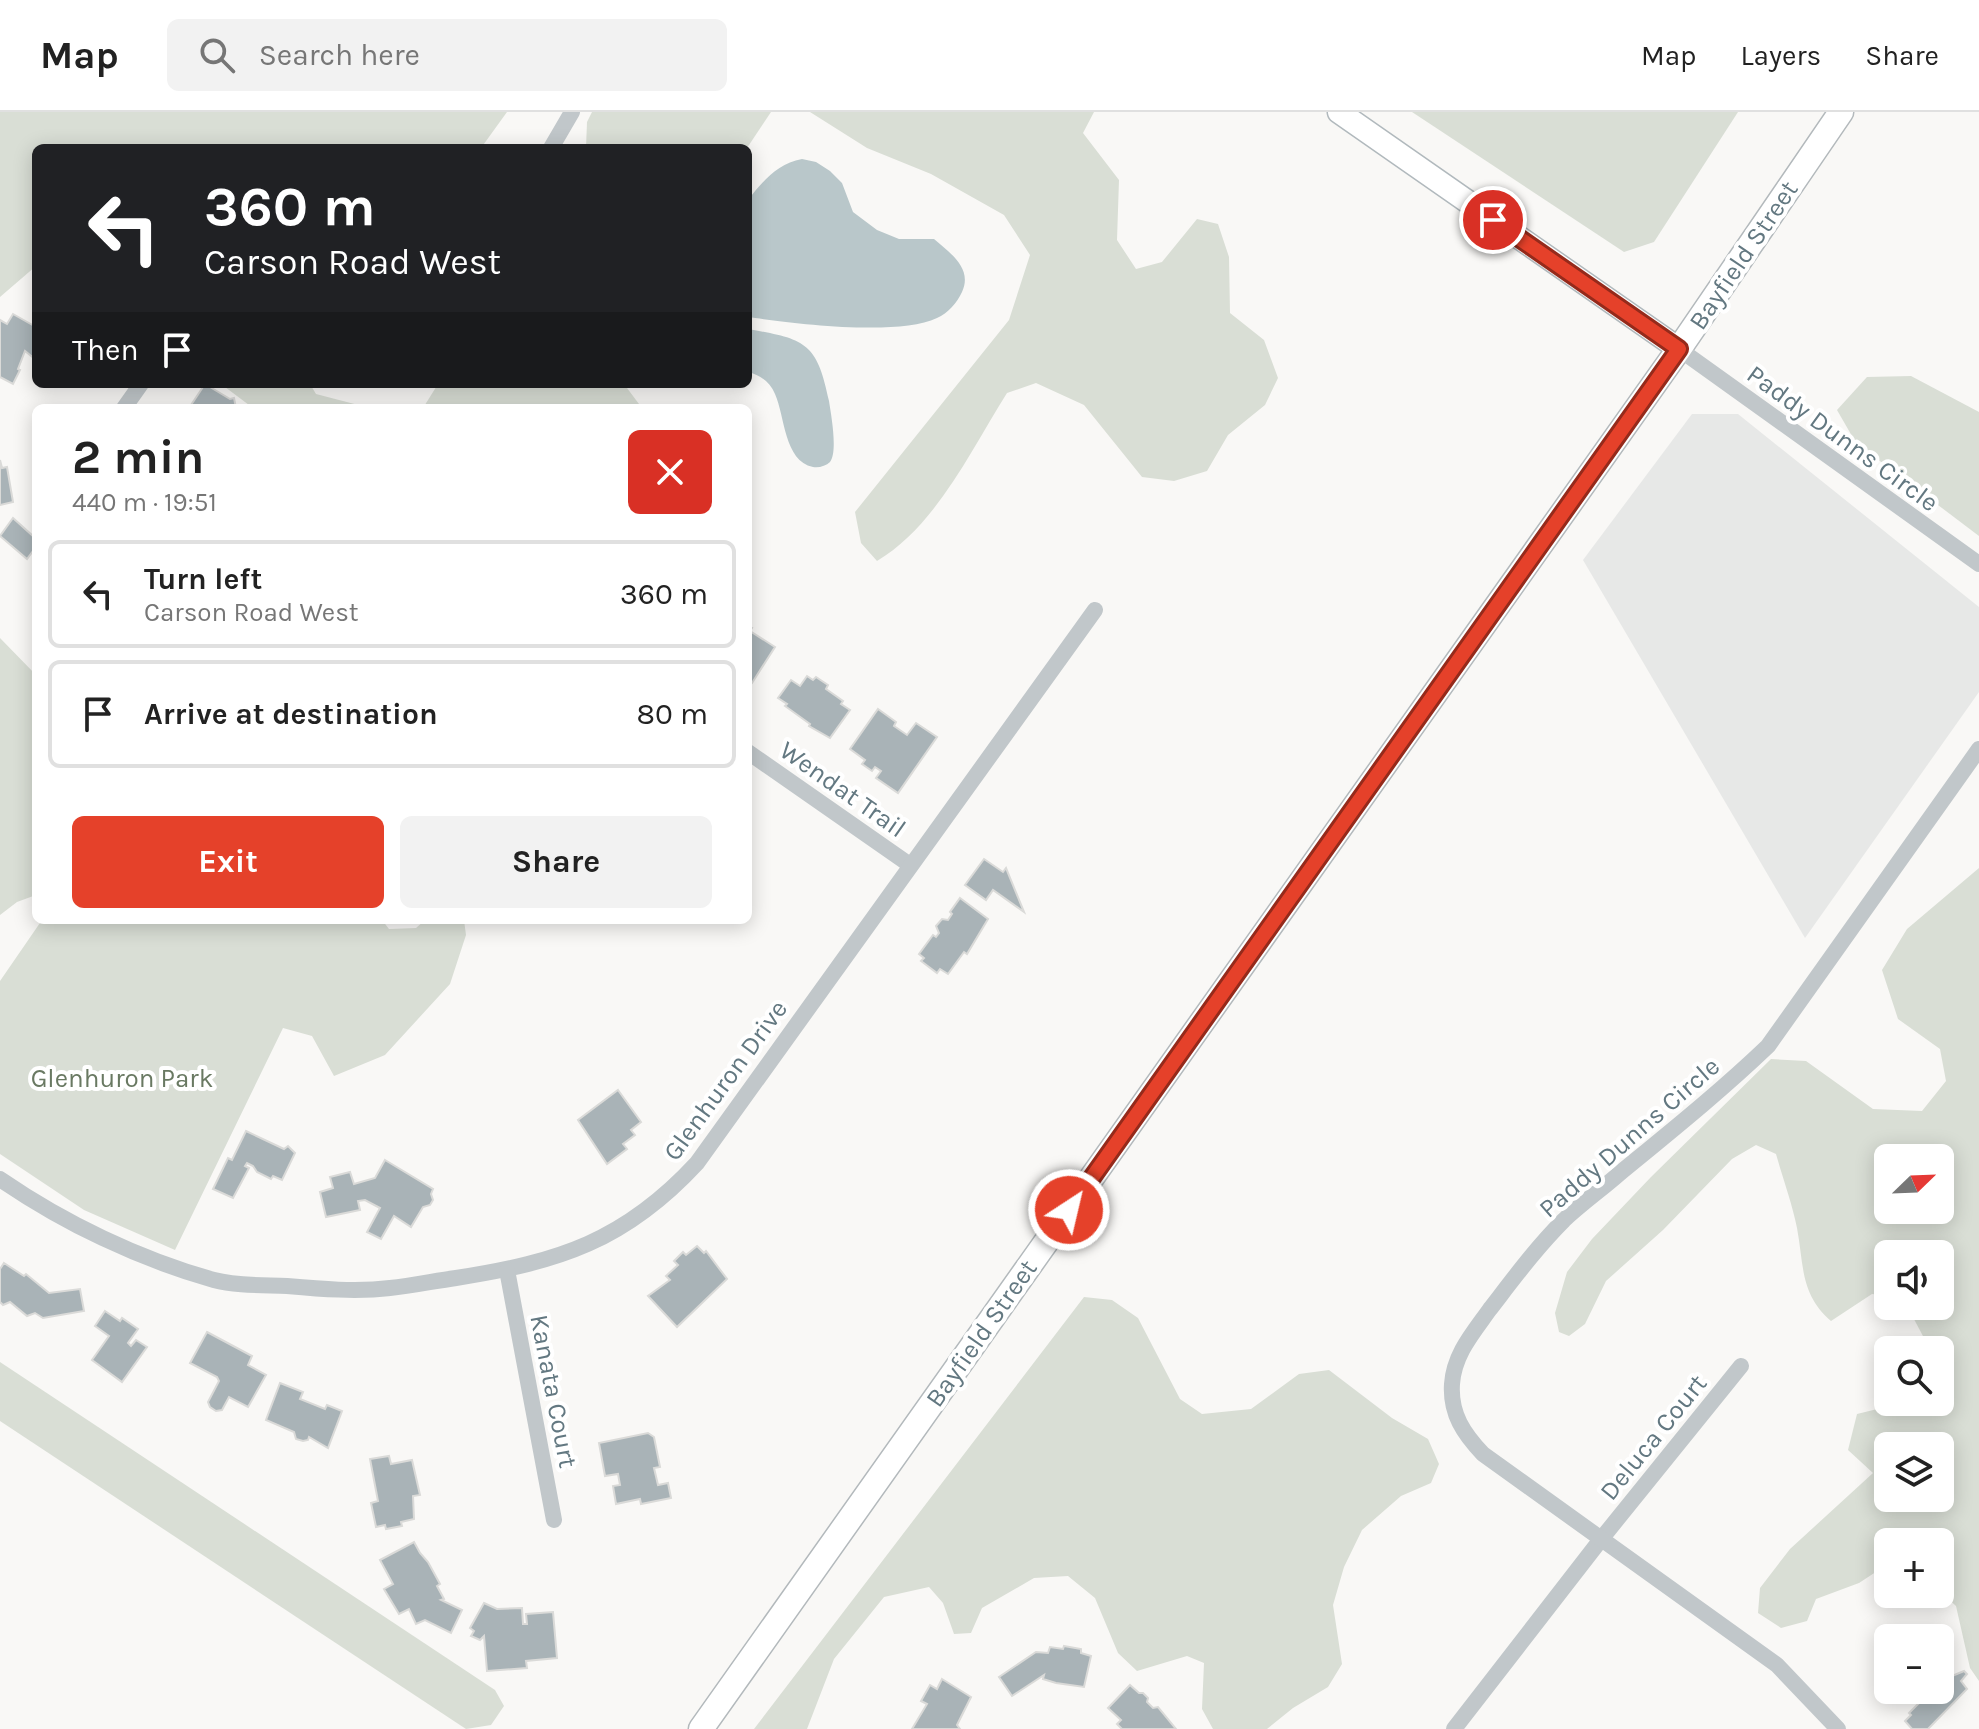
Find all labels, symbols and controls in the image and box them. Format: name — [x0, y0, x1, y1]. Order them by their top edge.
search box — [167, 19, 727, 91]
text: Map — [40, 33, 119, 78]
icon: search — [195, 33, 239, 77]
text: Search here — [259, 37, 420, 73]
text: Map — [1641, 39, 1696, 72]
text: Layers — [1740, 39, 1821, 72]
text: Share — [1865, 39, 1939, 72]
text: 360 m — [204, 174, 376, 239]
street label: Bayfield Street — [1682, 175, 1805, 336]
icon: left — [72, 176, 176, 280]
pin — [1459, 186, 1527, 254]
icon: arrive — [1471, 198, 1515, 242]
text: Carson Road West — [204, 241, 501, 283]
icon: arrive — [155, 328, 199, 372]
text: Then — [72, 332, 139, 368]
street label: Paddy Dunns Circle — [1741, 359, 1944, 518]
text: 2 min — [72, 429, 204, 485]
button: close — [628, 430, 712, 514]
text: 440 m · 19:51 — [72, 487, 217, 518]
text: Turn left — [144, 561, 262, 597]
icon: left — [76, 572, 120, 616]
text: 360 m — [620, 576, 708, 612]
text: Carson Road West — [144, 597, 359, 628]
icon: arrive — [76, 692, 120, 736]
text: Arrive at destination — [144, 696, 438, 732]
text: 80 m — [637, 696, 708, 732]
street label: Wendat Trail — [774, 735, 912, 844]
button: Exit — [72, 816, 384, 908]
button: Share — [400, 816, 712, 908]
street label: Glenhuron Drive — [657, 994, 794, 1167]
street label: Paddy Dunns Circle — [1533, 1051, 1726, 1224]
park label: Glenhuron Park — [31, 1063, 213, 1094]
north arrow — [1874, 1144, 1954, 1224]
map controls — [1874, 1144, 1954, 1704]
position arrow — [1027, 1168, 1111, 1252]
button: sound — [1874, 1240, 1954, 1320]
street label: Bayfield Street — [919, 1253, 1044, 1413]
street label: Kanata Court — [523, 1312, 584, 1471]
button: search — [1874, 1336, 1954, 1416]
street label: Deluca Court — [1593, 1368, 1714, 1506]
button: layers — [1874, 1432, 1954, 1512]
button: + — [1874, 1528, 1954, 1608]
button: − — [1874, 1624, 1954, 1704]

